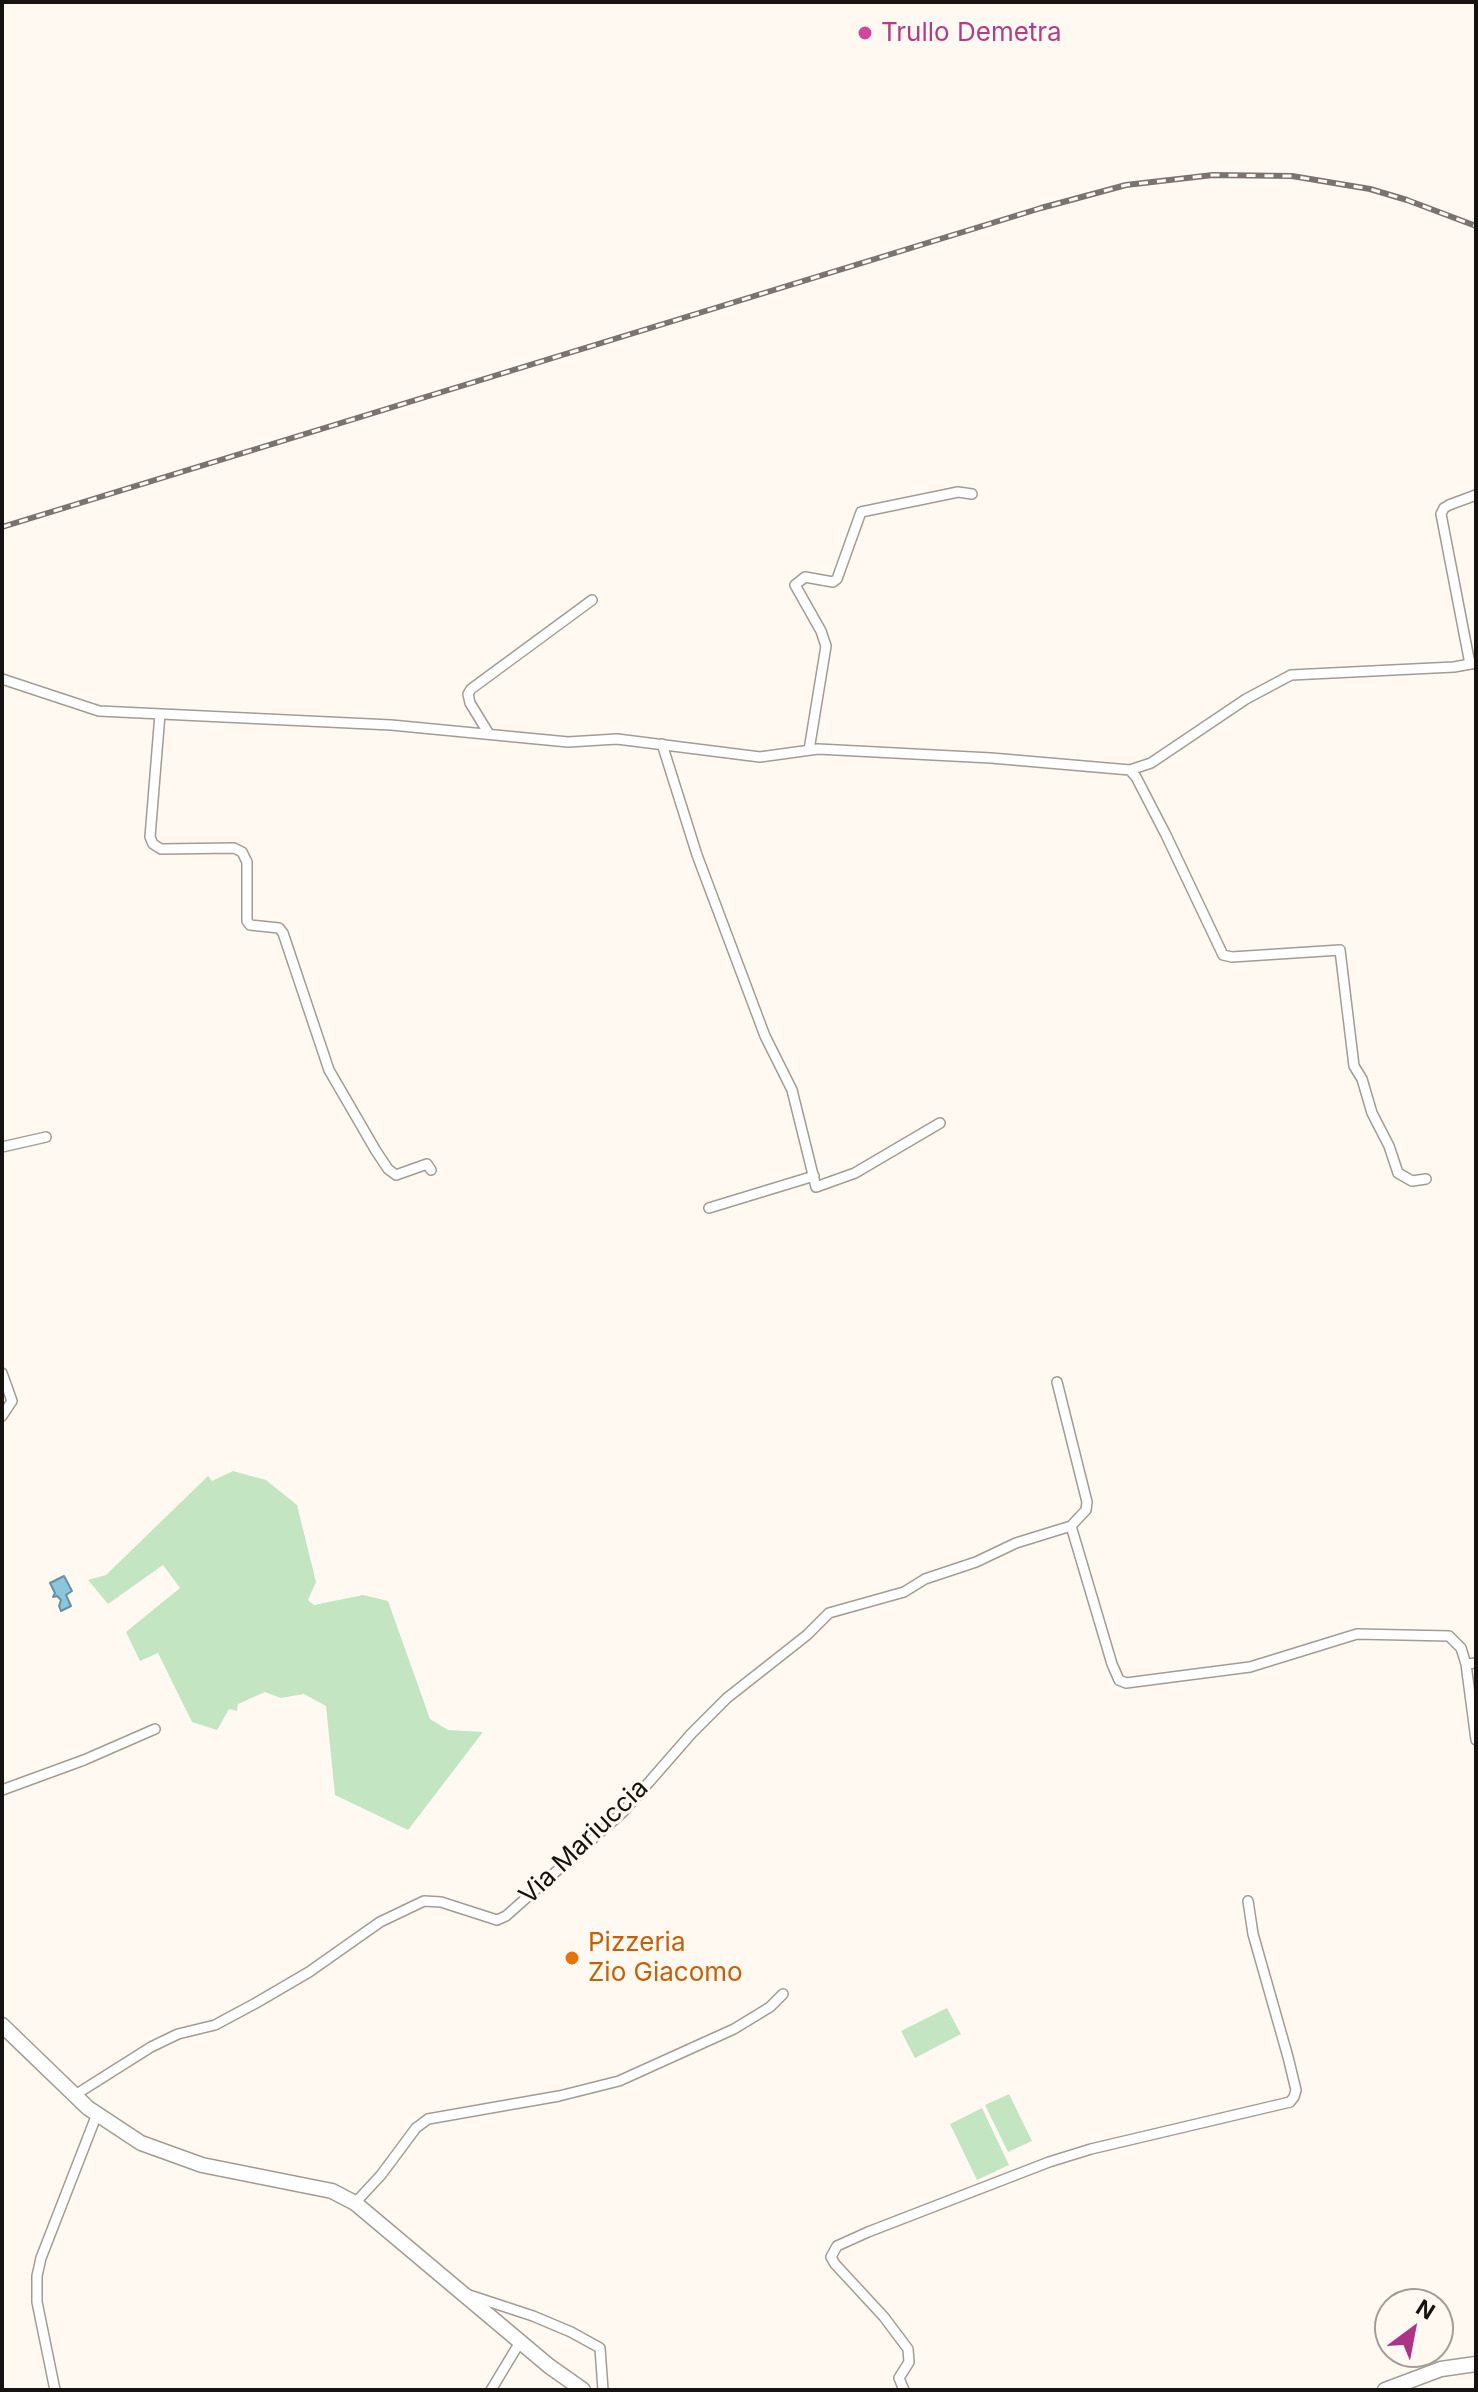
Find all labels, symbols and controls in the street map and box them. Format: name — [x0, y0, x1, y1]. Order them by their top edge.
place label: Trullo Demetra — [881, 17, 1062, 49]
marker: Trullo Demetra — [856, 24, 874, 42]
street label: Via Mariuccia — [513, 1773, 655, 1911]
place label: Pizzeria Zio Giacomo — [588, 1927, 743, 1988]
marker: Pizzeria Zio Giacomo — [563, 1949, 581, 1967]
north arrow — [1374, 2288, 1454, 2368]
text: N — [1412, 2294, 1440, 2325]

